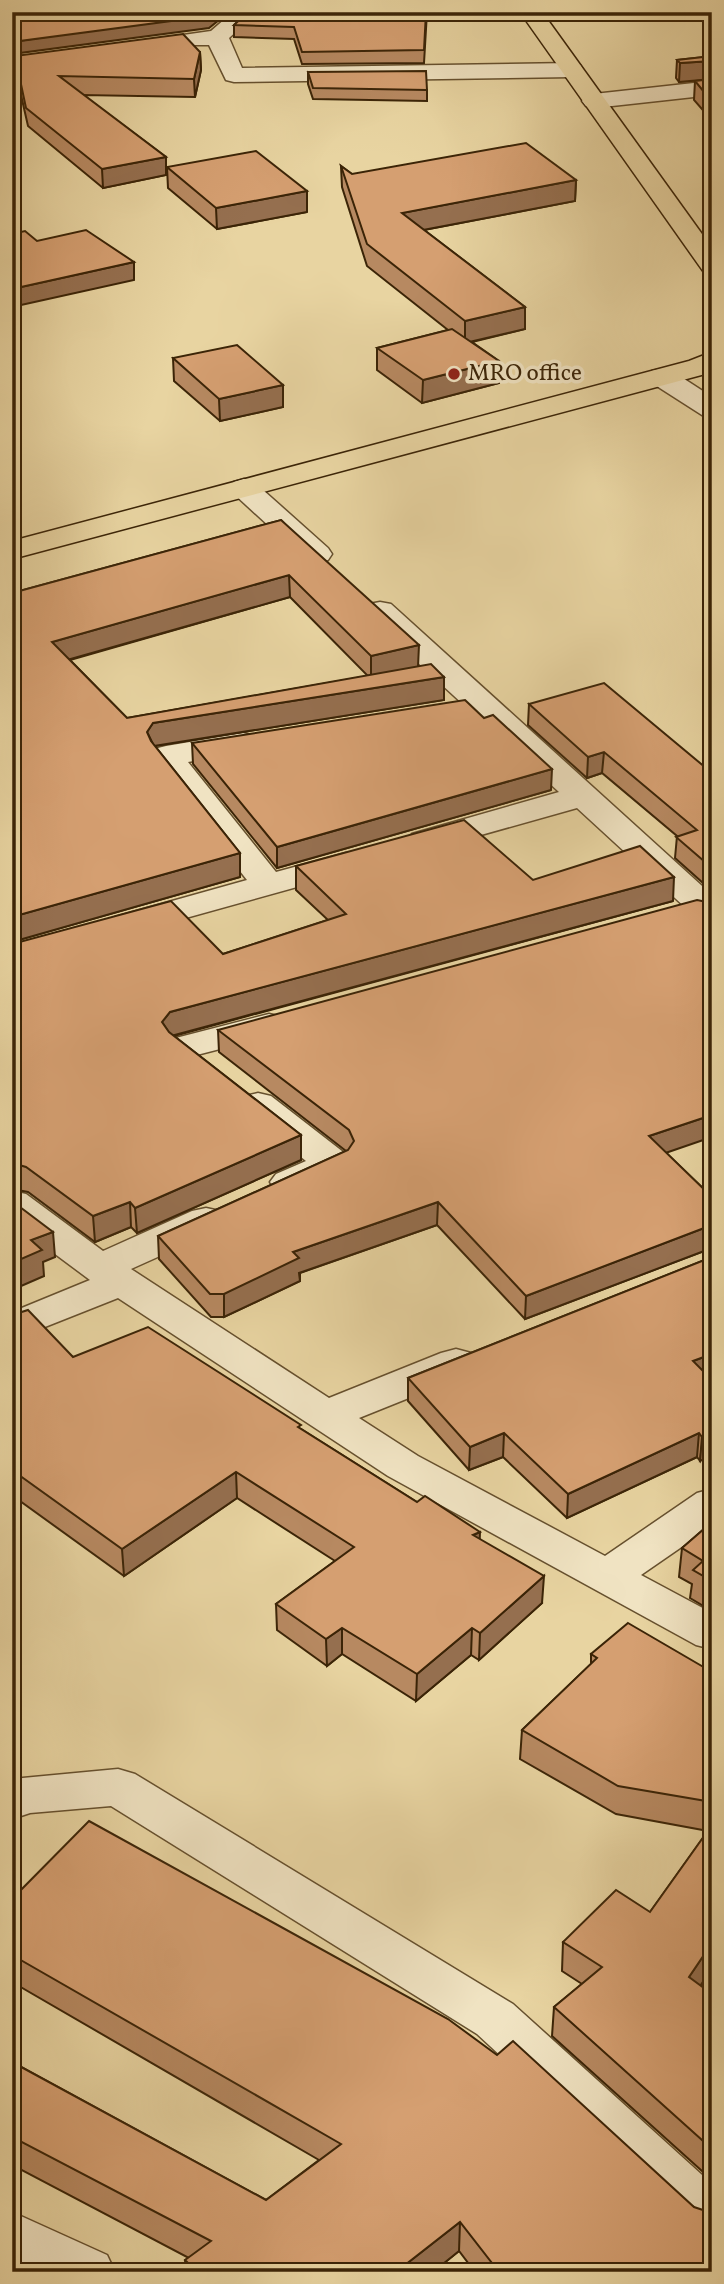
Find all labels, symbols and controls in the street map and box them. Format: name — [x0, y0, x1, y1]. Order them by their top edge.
place label: MRO office — [468, 358, 582, 390]
marker: MRO office — [446, 366, 462, 382]

